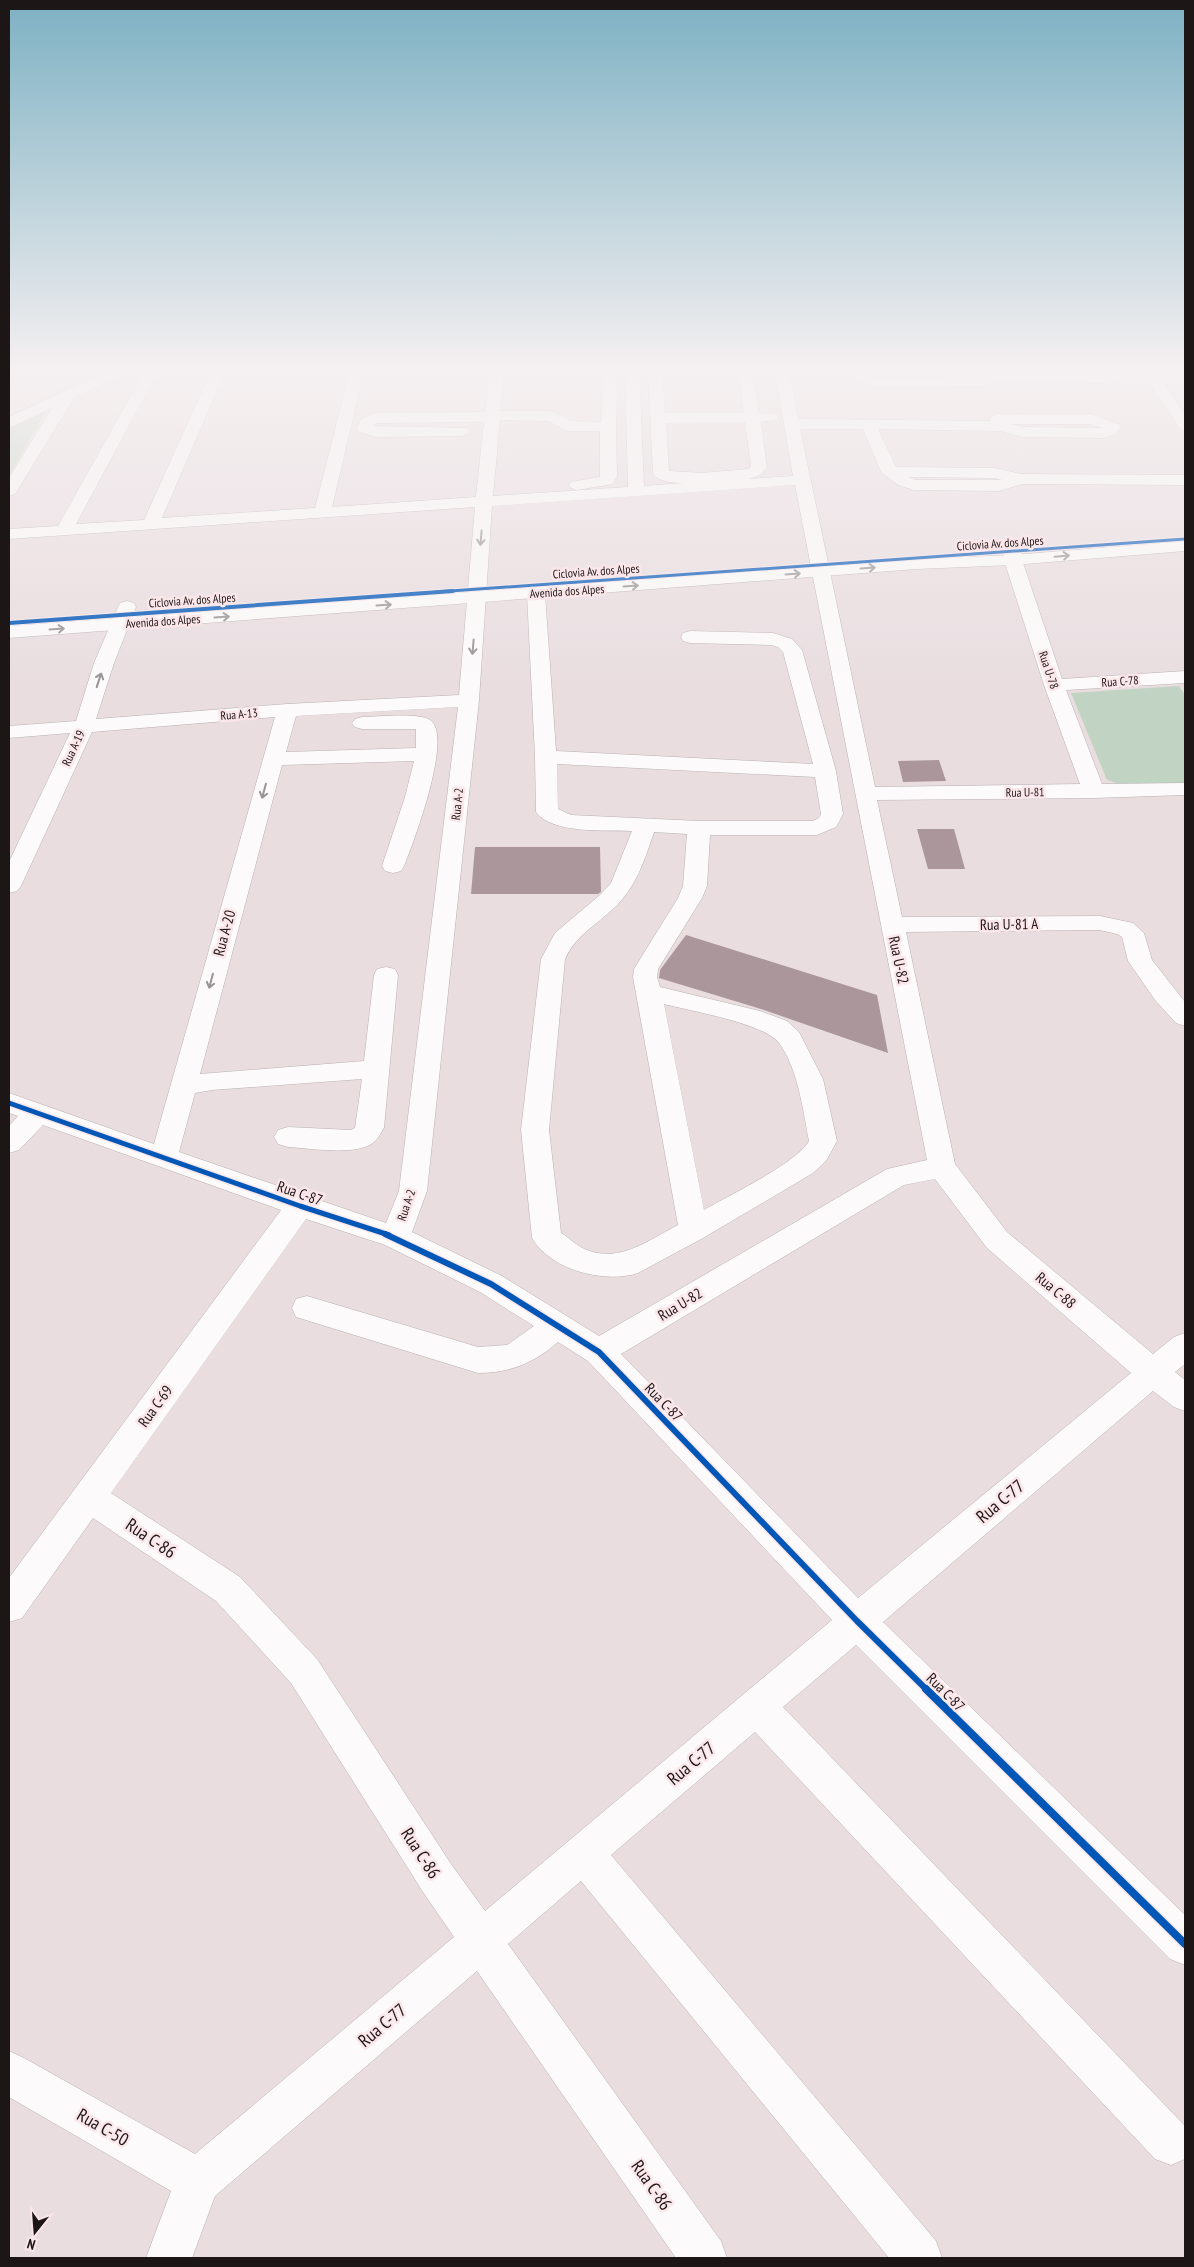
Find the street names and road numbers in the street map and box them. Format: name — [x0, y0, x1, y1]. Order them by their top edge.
street label: Ciclovia Av. dos Alpes — [956, 532, 1044, 554]
street label: Ciclovia Av. dos Alpes — [552, 560, 640, 582]
street label: Avenida dos Alpes — [529, 581, 605, 601]
street label: Ciclovia Av. dos Alpes — [148, 589, 236, 611]
street label: Avenida dos Alpes — [125, 611, 201, 631]
street label: Rua U-78 — [1036, 649, 1062, 691]
street label: Rua C-78 — [1101, 672, 1139, 690]
street label: Rua A-13 — [220, 705, 258, 723]
street label: Rua A-19 — [58, 728, 88, 768]
street label: Rua U-81 — [1005, 784, 1045, 800]
street label: Rua A-2 — [448, 787, 466, 821]
street label: Rua A-20 — [209, 908, 239, 958]
street label: Rua U-81 A — [980, 914, 1039, 934]
street label: Rua U-82 — [885, 934, 913, 986]
street label: Rua C-87 — [275, 1176, 325, 1210]
street label: Rua A-2 — [394, 1187, 418, 1223]
street label: Rua C-88 — [1032, 1268, 1080, 1312]
street label: Rua U-82 — [654, 1283, 706, 1325]
street label: Rua C-87 — [641, 1379, 687, 1425]
street label: Rua C-69 — [134, 1382, 176, 1430]
street label: Rua C-77 — [971, 1474, 1029, 1528]
street label: Rua C-86 — [121, 1513, 181, 1563]
street label: Rua C-87 — [923, 1669, 969, 1715]
street label: Rua C-77 — [662, 1736, 720, 1790]
street label: Rua C-86 — [396, 1823, 446, 1883]
street label: Rua C-77 — [353, 1998, 411, 2052]
street label: Rua C-50 — [73, 2103, 133, 2151]
street label: Rua C-86 — [627, 2155, 677, 2215]

